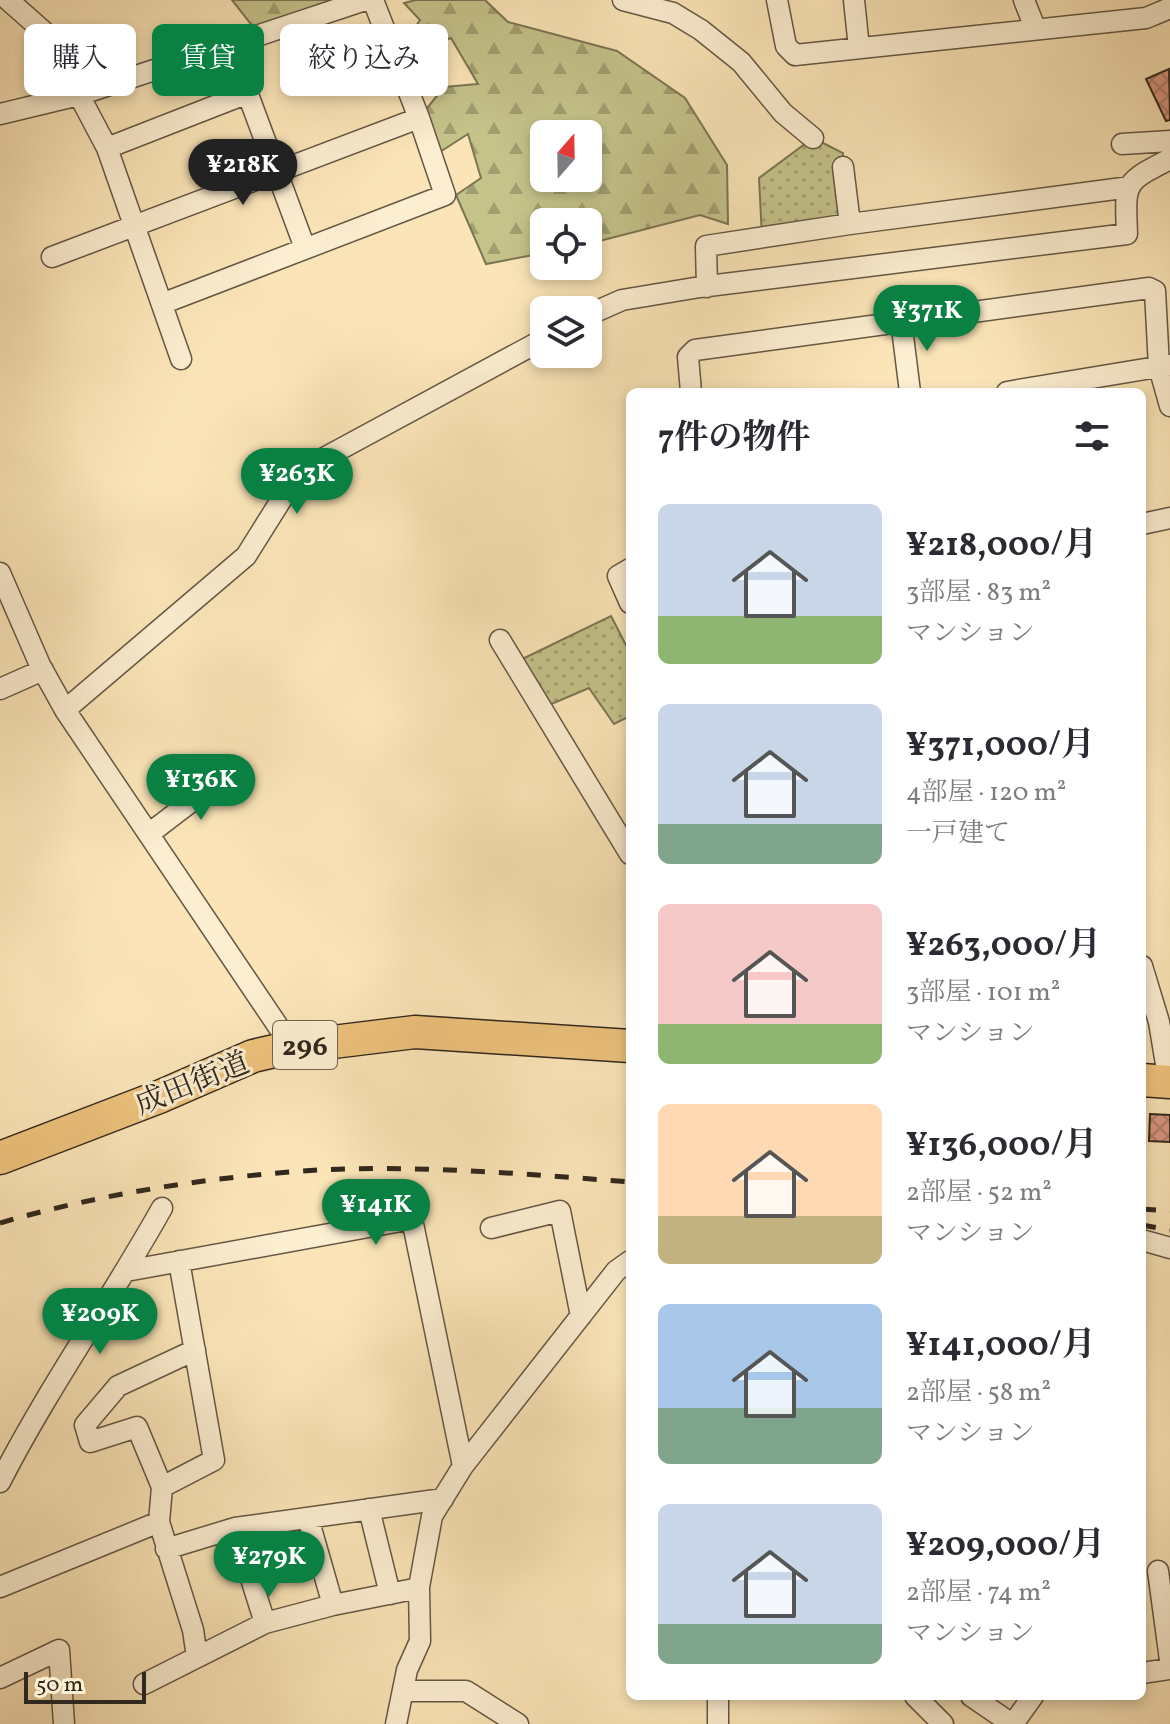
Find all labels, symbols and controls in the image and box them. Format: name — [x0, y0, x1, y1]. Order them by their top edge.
chip: 購入 — [24, 24, 136, 96]
chip: 賃貸 — [152, 24, 264, 96]
chip: 絞り込み — [280, 24, 448, 96]
north arrow — [530, 120, 602, 192]
map controls — [530, 120, 602, 368]
pin: ¥218K — [187, 139, 299, 207]
text: ¥218K — [206, 147, 280, 183]
button: locate — [530, 208, 602, 280]
pin: ¥371K — [871, 285, 983, 353]
text: ¥371K — [891, 293, 963, 329]
button: layers — [530, 296, 602, 368]
icon: filters — [1070, 414, 1114, 458]
text: 7件の物件 — [658, 416, 810, 463]
pin: ¥263K — [241, 448, 353, 516]
text: ¥263K — [259, 456, 335, 492]
text: ¥218,000/月 — [906, 523, 1097, 570]
icon: home — [722, 536, 818, 632]
text: 3部屋 · 83 m² — [906, 575, 1051, 611]
text: マンション — [906, 616, 1035, 652]
text: ¥371,000/月 — [906, 723, 1095, 770]
icon: home — [722, 736, 818, 832]
pin: ¥136K — [145, 754, 257, 822]
text: ¥136K — [164, 762, 238, 798]
text: 4部屋 · 120 m² — [906, 775, 1066, 811]
text: 一戸建て — [906, 816, 1010, 852]
text: ¥263,000/月 — [906, 923, 1101, 970]
icon: home — [722, 936, 818, 1032]
text: 3部屋 · 101 m² — [906, 975, 1060, 1011]
text: マンション — [906, 1016, 1035, 1052]
road number: 296 — [273, 1021, 337, 1069]
street label: 成田街道 — [129, 1043, 256, 1127]
text: ¥136,000/月 — [906, 1123, 1098, 1170]
icon: home — [722, 1136, 818, 1232]
text: 2部屋 · 52 m² — [906, 1175, 1052, 1211]
pin: ¥141K — [320, 1179, 432, 1247]
text: ¥141K — [340, 1187, 412, 1223]
text: マンション — [906, 1216, 1035, 1252]
pin: ¥209K — [44, 1288, 156, 1356]
text: ¥209K — [60, 1296, 140, 1332]
text: ¥141,000/月 — [906, 1323, 1096, 1370]
icon: home — [722, 1336, 818, 1432]
text: 2部屋 · 58 m² — [906, 1375, 1051, 1411]
text: マンション — [906, 1416, 1035, 1452]
text: ¥209,000/月 — [906, 1523, 1105, 1570]
pin: ¥279K — [213, 1531, 325, 1599]
icon: home — [722, 1536, 818, 1632]
text: ¥279K — [232, 1539, 306, 1575]
text: 2部屋 · 74 m² — [906, 1575, 1051, 1611]
text: マンション — [906, 1616, 1035, 1652]
scale bar — [24, 1668, 146, 1704]
text: 50 m — [36, 1670, 83, 1701]

